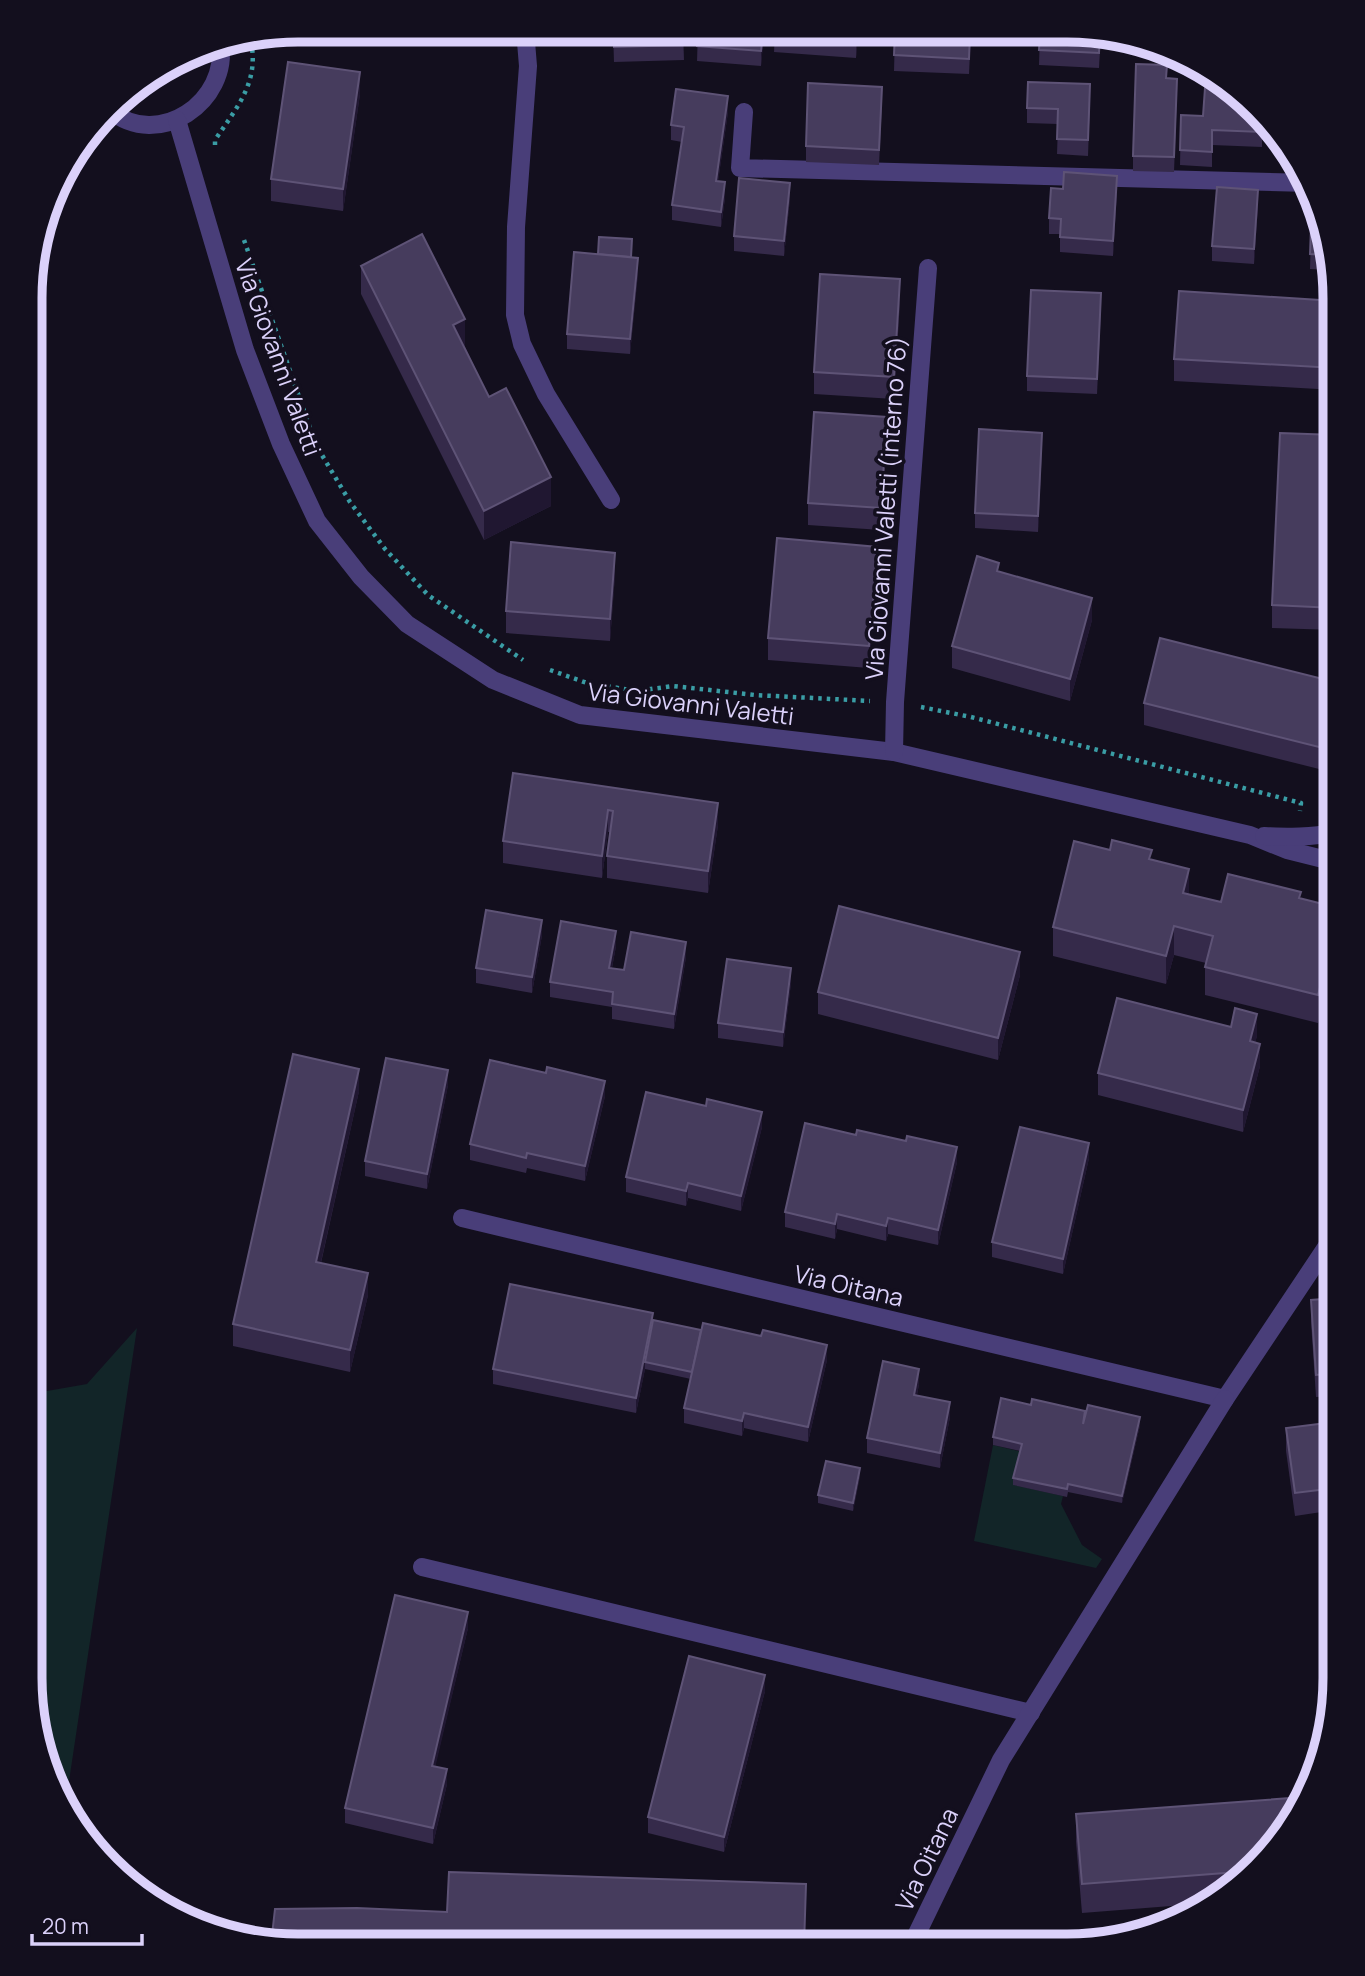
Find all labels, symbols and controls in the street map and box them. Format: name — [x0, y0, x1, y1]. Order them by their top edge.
street label: Via Giovanni Valetti — [228, 254, 330, 460]
street label: Via Giovanni Valetti (interno 76) — [857, 335, 913, 681]
street label: Via Giovanni Valetti — [586, 674, 796, 732]
street label: Via Oitana — [791, 1256, 907, 1314]
street label: Via Oitana — [887, 1802, 965, 1916]
scale bar — [32, 1902, 142, 1946]
text: 20 m — [42, 1912, 89, 1940]

